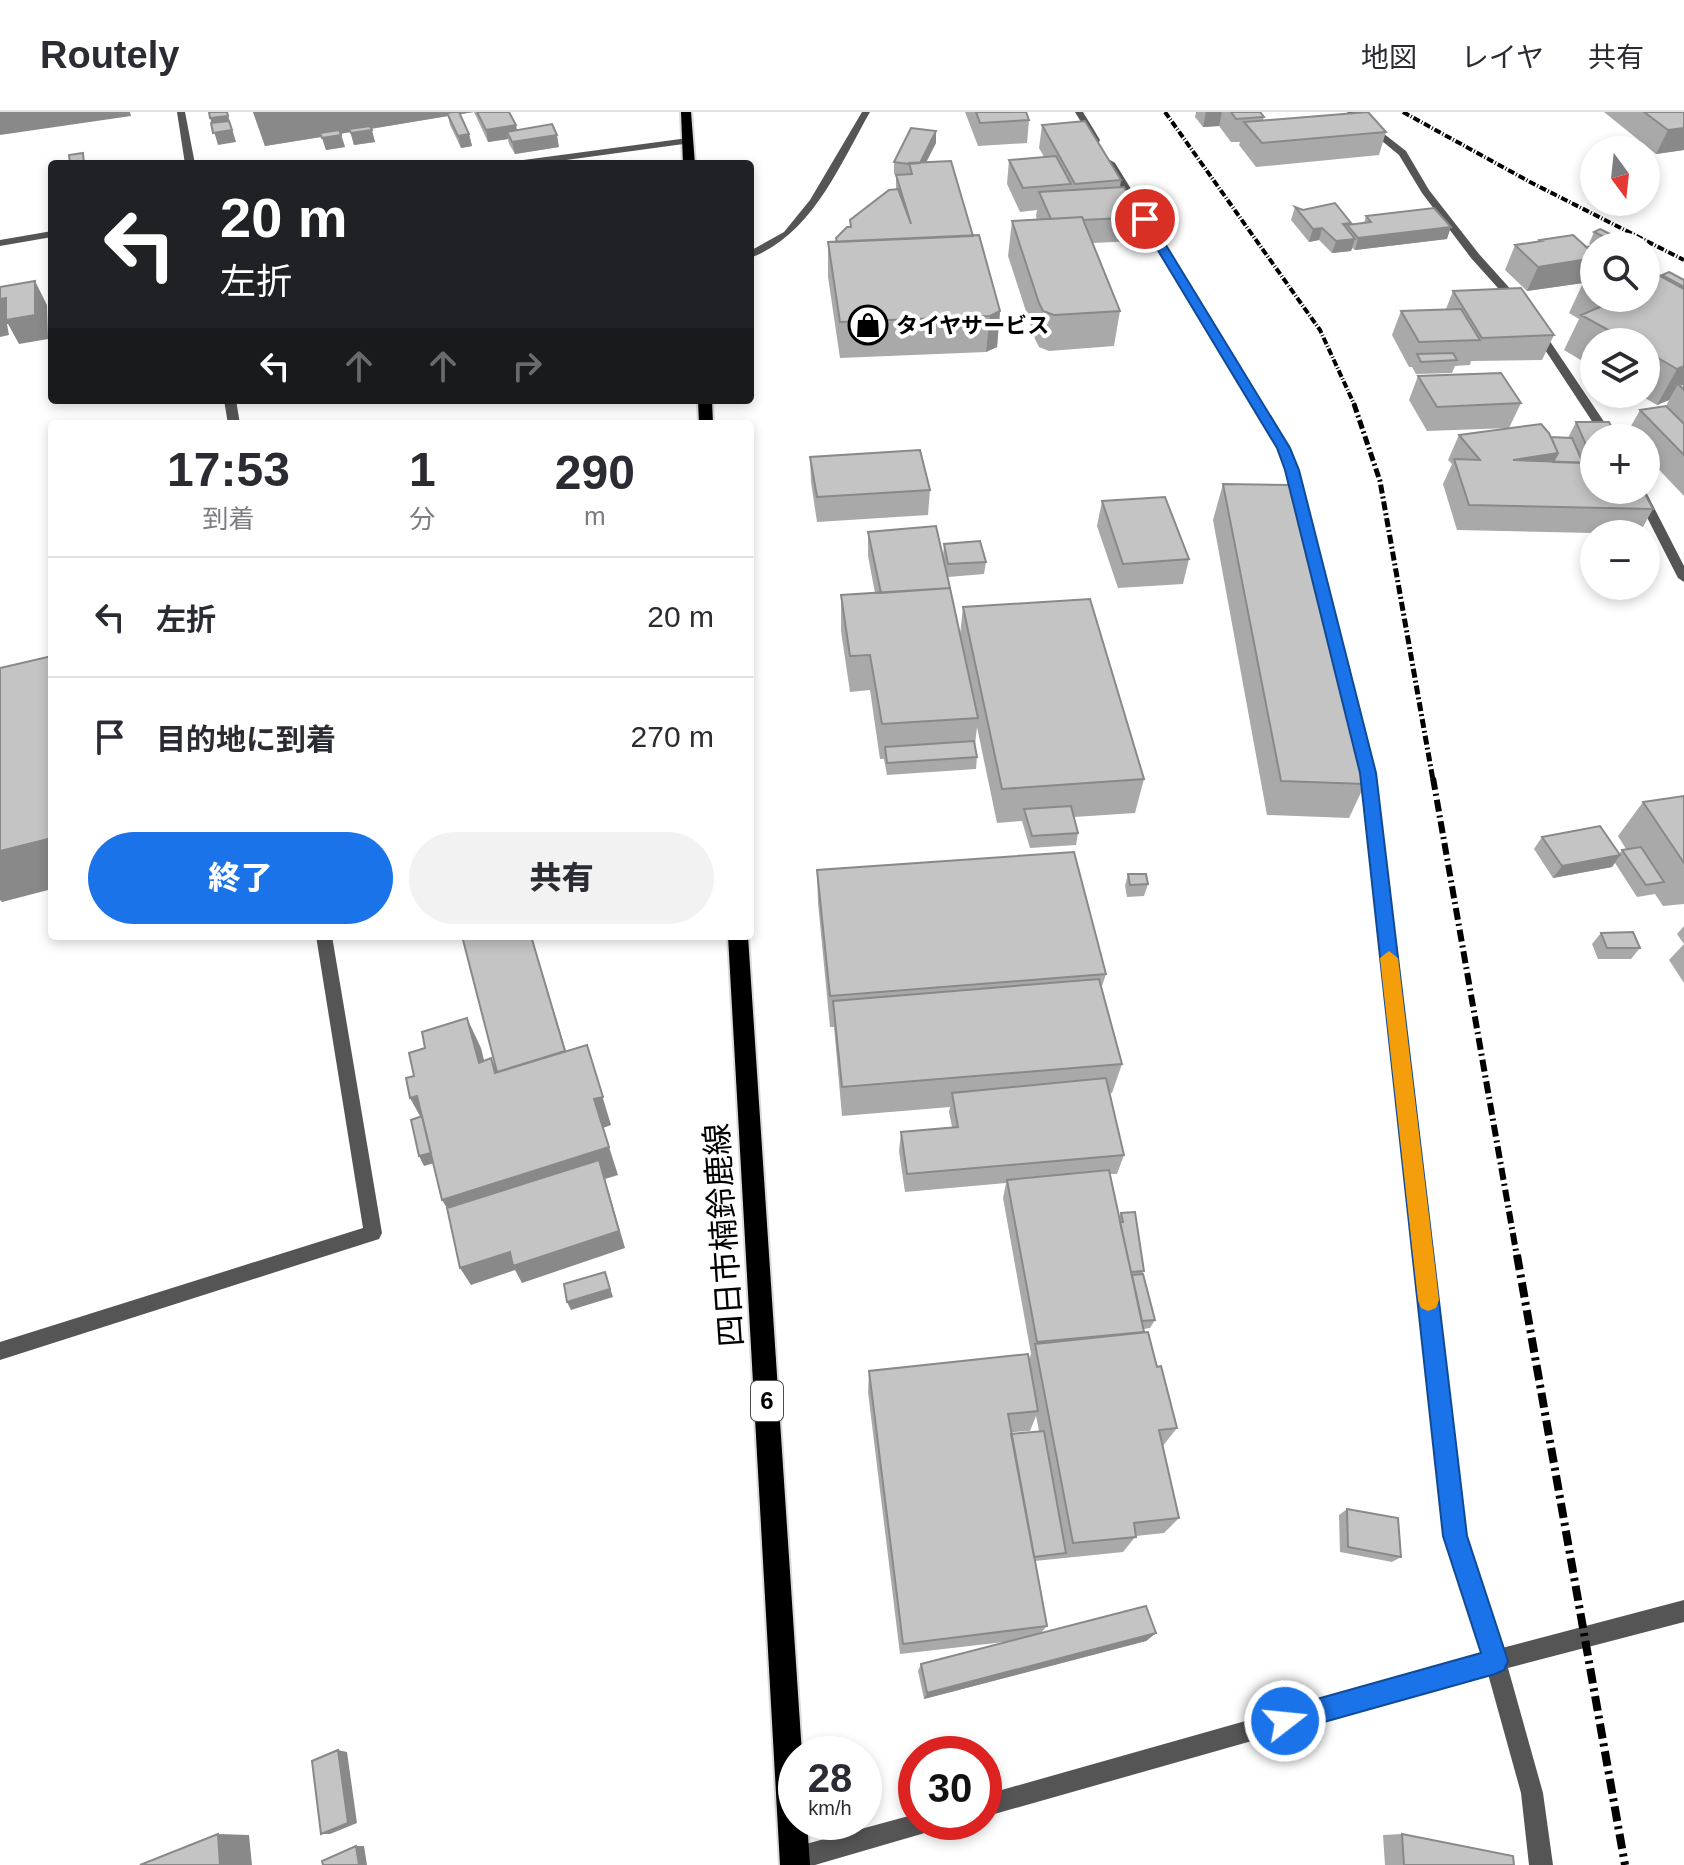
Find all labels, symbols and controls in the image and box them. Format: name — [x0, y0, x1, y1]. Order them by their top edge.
text: Routely — [40, 34, 179, 76]
text: 地図 — [1361, 42, 1417, 73]
text: レイヤ — [1461, 42, 1544, 73]
text: 共有 — [1588, 42, 1644, 73]
north arrow — [1580, 136, 1660, 216]
map controls — [1580, 136, 1660, 600]
pin — [1111, 185, 1179, 253]
text: 20 m — [220, 186, 348, 249]
icon: left — [88, 192, 192, 296]
icon: arrive — [1123, 197, 1167, 241]
button: search — [1580, 232, 1660, 312]
text: 左折 — [220, 261, 292, 302]
shop icon: タイヤサービス — [847, 304, 889, 346]
place label: タイヤサービス — [896, 313, 1049, 338]
button: layers — [1580, 328, 1660, 408]
icon: left — [253, 344, 297, 388]
icon: ahead — [337, 344, 381, 388]
icon: ahead — [421, 344, 465, 388]
icon: right — [505, 344, 549, 388]
button: + — [1580, 424, 1660, 504]
text: 17:53 — [167, 443, 290, 496]
text: 1 — [409, 443, 436, 496]
text: 290 — [555, 446, 635, 499]
text: m — [584, 501, 606, 531]
text: 到着 — [202, 504, 255, 534]
text: 分 — [409, 504, 435, 534]
button: − — [1580, 520, 1660, 600]
icon: left — [88, 595, 132, 639]
text: 20 m — [647, 600, 714, 633]
text: 左折 — [156, 603, 216, 636]
icon: arrive — [88, 715, 132, 759]
text: 270 m — [631, 720, 714, 753]
text: 目的地に到着 — [156, 723, 336, 756]
button: 終了 — [88, 832, 393, 924]
button: 共有 — [409, 832, 714, 924]
street label: 四日市楠鈴鹿線 — [698, 1122, 750, 1348]
road number: 6 — [751, 1381, 783, 1421]
position arrow — [1243, 1679, 1327, 1763]
speed limit sign: 30 — [898, 1736, 1002, 1840]
text: 28 — [808, 1756, 852, 1800]
text: km/h — [808, 1797, 852, 1819]

